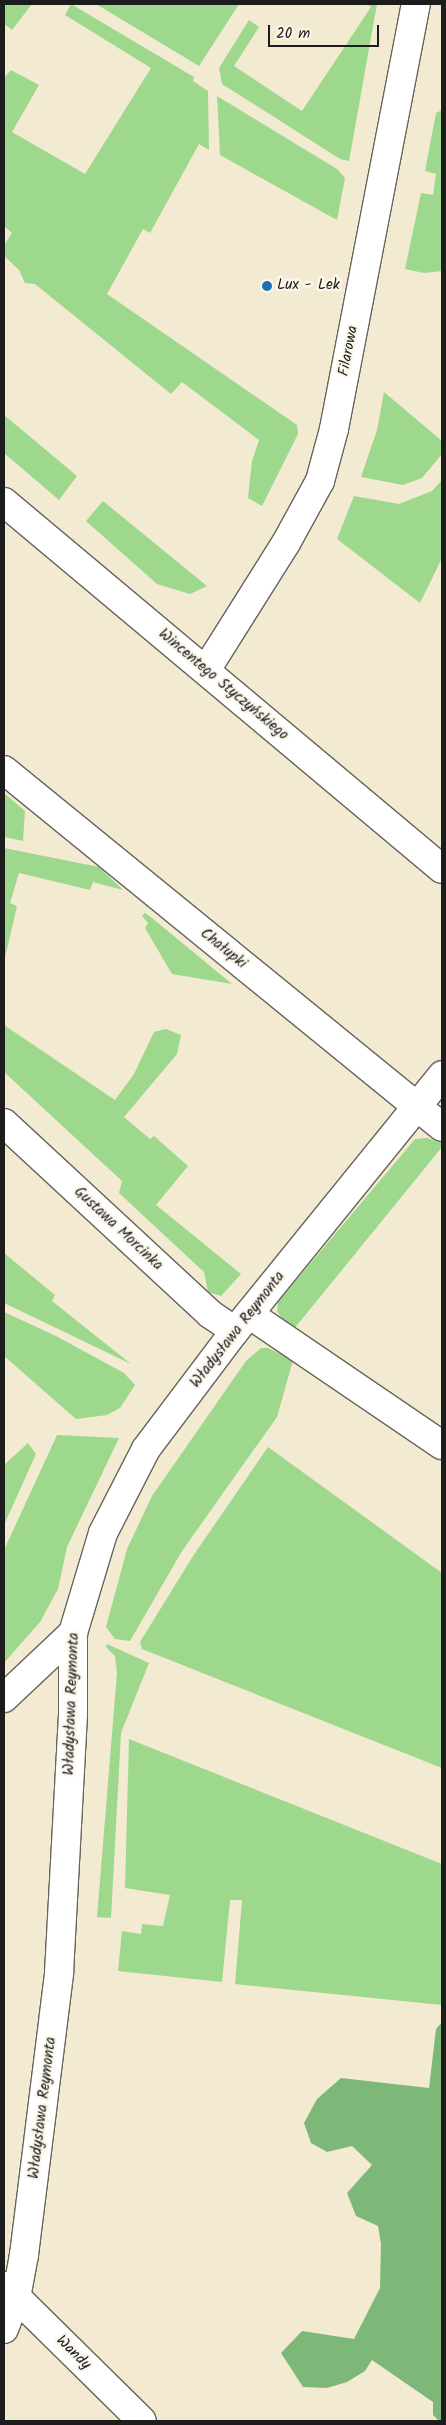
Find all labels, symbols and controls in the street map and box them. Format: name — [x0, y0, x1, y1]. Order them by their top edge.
scale bar — [271, 15, 382, 47]
text: 20 m — [276, 22, 310, 46]
place label: Lux - Lek — [277, 277, 340, 295]
marker: Lux - Lek — [261, 280, 273, 292]
street label: Filarowa — [335, 324, 363, 378]
street label: Wincentego Styczyńskiego — [154, 625, 292, 745]
street label: Chałupki — [196, 925, 250, 973]
street label: Gustawa Morcinka — [70, 1183, 166, 1275]
street label: Władysława Reymonta — [187, 1268, 289, 1392]
street label: Władysława Reymonta — [61, 1632, 83, 1776]
street label: Władysława Reymonta — [25, 2036, 61, 2180]
street label: Wandy — [52, 2332, 94, 2374]

